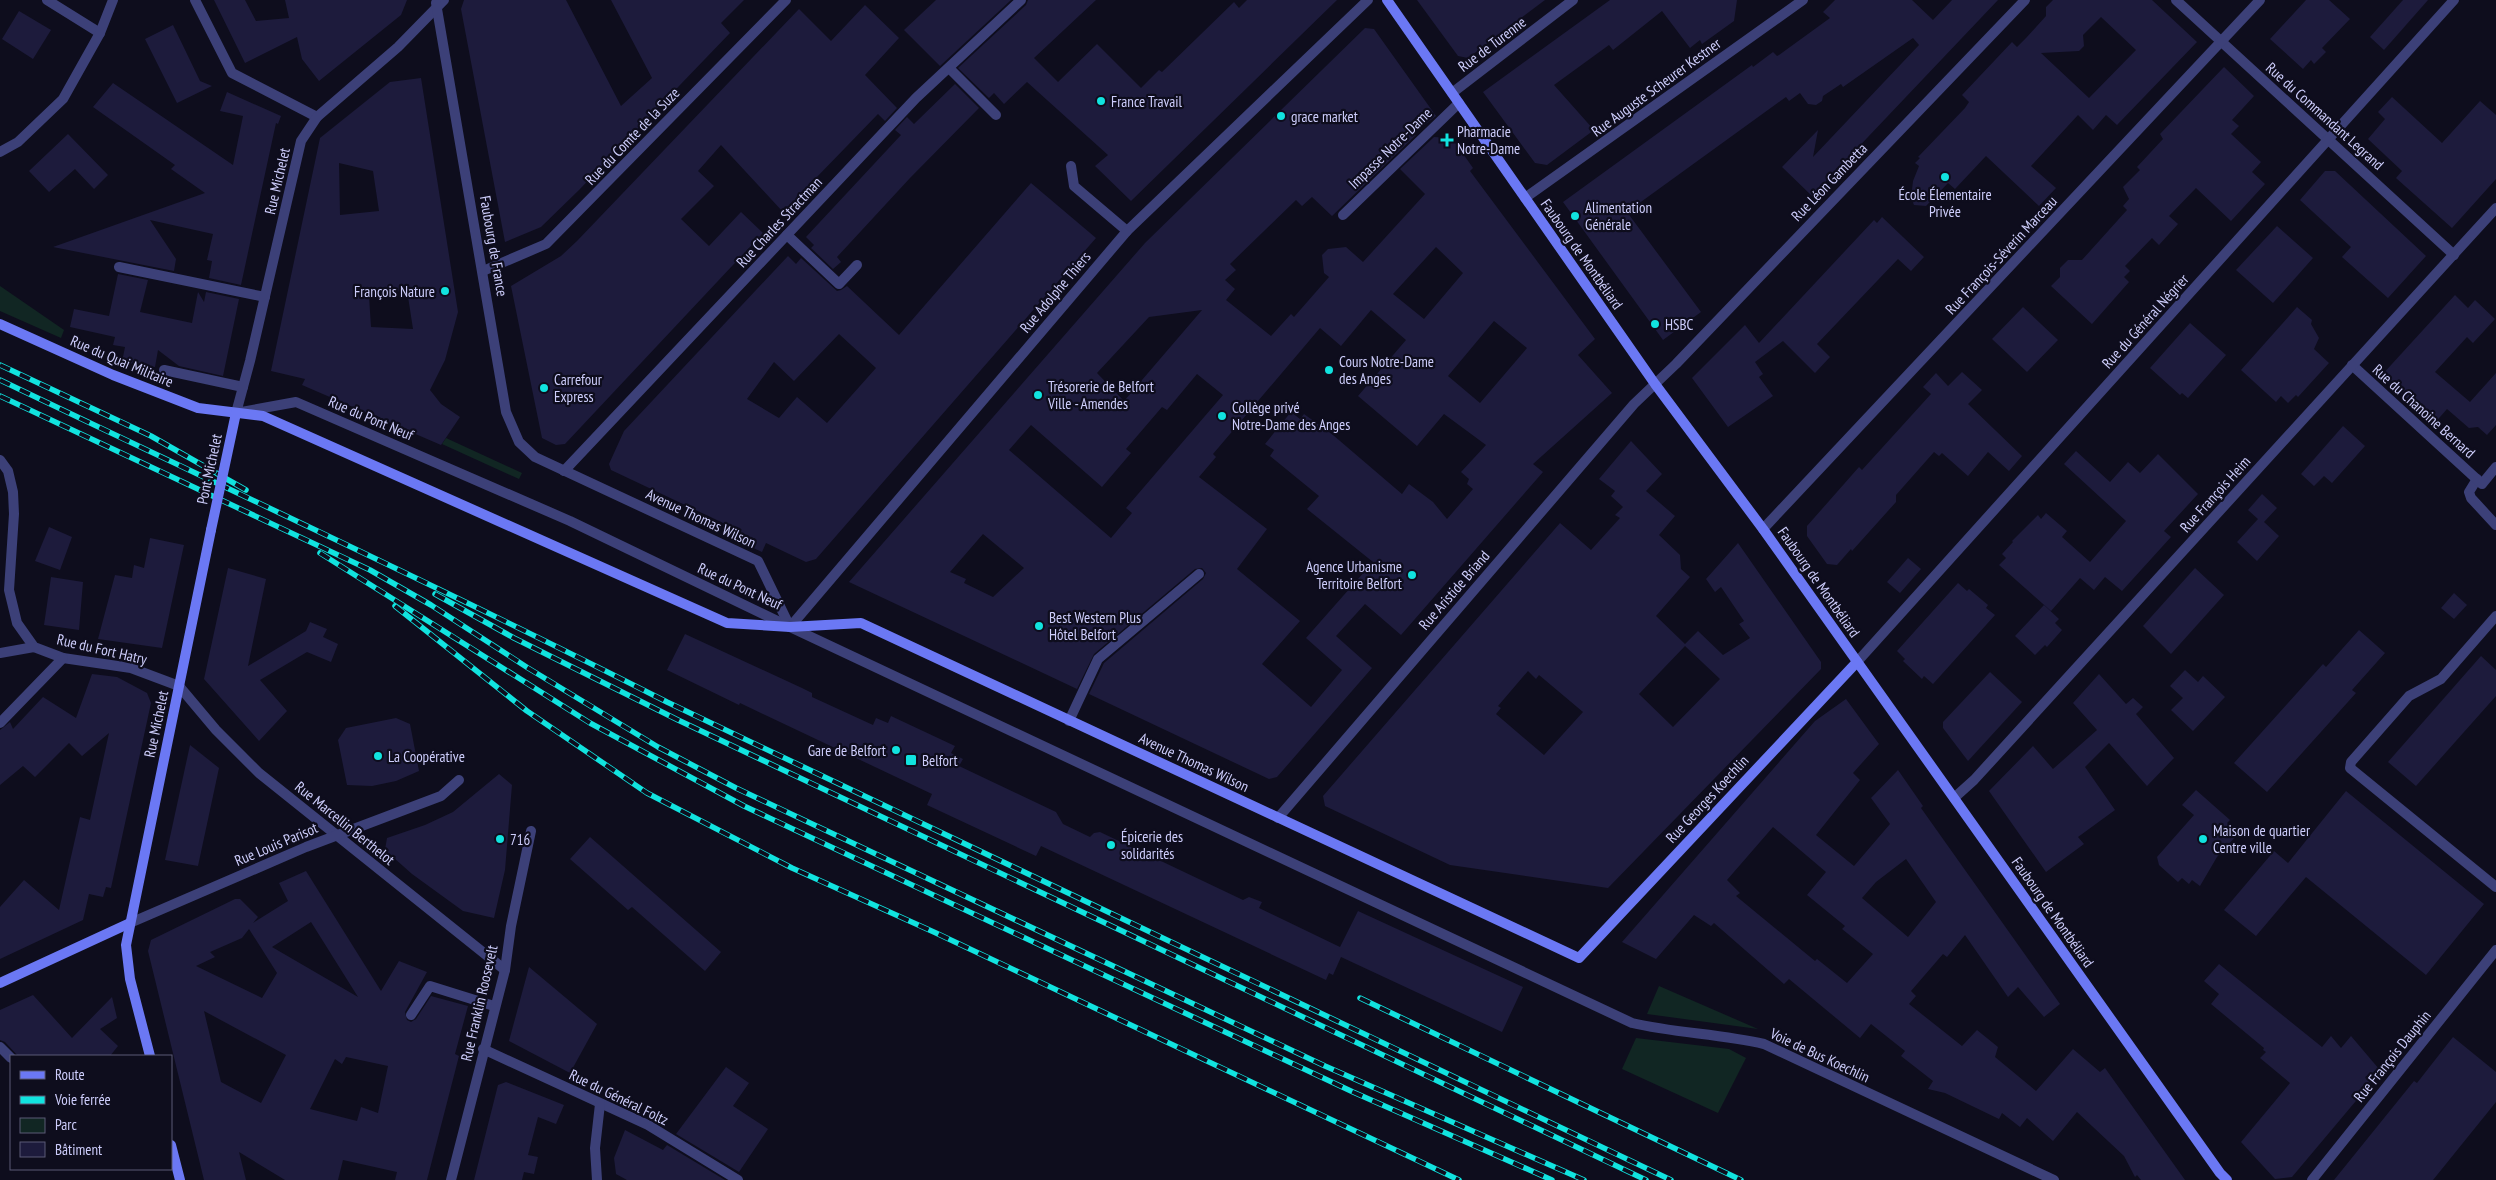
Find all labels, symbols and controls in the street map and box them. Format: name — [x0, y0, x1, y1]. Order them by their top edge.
street label: Rue de Turenne — [1454, 12, 1530, 76]
street label: Rue Auguste Scheurer Kestner — [1588, 33, 1725, 140]
street label: Rue du Commandant Legrand — [2262, 58, 2388, 174]
street label: Rue du Comte de la Suze — [581, 83, 683, 189]
place label: France Travail — [1111, 92, 1183, 111]
marker: France Travail — [1095, 95, 1107, 107]
street label: Impasse Notre-Dame — [1344, 103, 1436, 193]
place label: grace market — [1291, 107, 1358, 126]
marker: grace market — [1275, 110, 1287, 122]
place label: Pharmacie Notre-Dame — [1457, 122, 1520, 158]
marker: Pharmacie Notre-Dame — [1441, 134, 1453, 146]
street label: Rue Léon Gambetta — [1787, 139, 1871, 225]
street label: Rue Michelet — [260, 146, 294, 216]
marker: École Élementaire Privée — [1939, 171, 1951, 183]
street label: Rue Charles Stractman — [732, 173, 826, 271]
place label: École Élementaire Privée — [1898, 185, 1992, 221]
street label: Rue François-Séverin Marceau — [1941, 192, 2061, 318]
street label: Faubourg de France — [476, 194, 512, 298]
street label: Faubourg de Montbéliard — [1537, 195, 1627, 313]
place label: Alimentation Générale — [1585, 198, 1652, 234]
marker: Alimentation Générale — [1569, 210, 1581, 222]
street label: Rue Adolphe Thiers — [1015, 247, 1095, 337]
street label: Rue du Général Négrier — [2098, 269, 2193, 372]
place label: François Nature — [354, 282, 435, 301]
marker: François Nature — [439, 285, 451, 297]
place label: HSBC — [1665, 315, 1694, 334]
marker: HSBC — [1649, 318, 1661, 330]
street label: Rue du Quai Militaire — [68, 331, 176, 391]
place label: Cours Notre-Dame des Anges — [1339, 352, 1434, 388]
street label: Rue du Chanoine Bernard — [2369, 360, 2479, 462]
marker: Cours Notre-Dame des Anges — [1323, 364, 1335, 376]
place label: Carrefour Express — [554, 370, 603, 406]
place label: Trésorerie de Belfort Ville - Amendes — [1047, 377, 1154, 413]
marker: Carrefour Express — [538, 382, 550, 394]
marker: Trésorerie de Belfort Ville - Amendes — [1032, 389, 1044, 401]
street label: Rue du Pont Neuf — [326, 392, 417, 445]
place label: Collège privé Notre-Dame des Anges — [1232, 398, 1350, 434]
marker: Collège privé Notre-Dame des Anges — [1216, 410, 1228, 422]
street label: Pont Michelet — [192, 432, 226, 506]
street label: Rue François Heim — [2176, 452, 2254, 536]
street label: Avenue Thomas Wilson — [643, 484, 759, 552]
street label: Faubourg de Montbéliard — [1774, 523, 1864, 641]
street label: Rue Aristide Briand — [1414, 546, 1494, 634]
place label: Agence Urbanisme Territoire Belfort — [1306, 557, 1402, 593]
street label: Rue du Pont Neuf — [695, 558, 786, 614]
marker: Agence Urbanisme Territoire Belfort — [1406, 569, 1418, 581]
place label: Best Western Plus Hôtel Belfort — [1049, 608, 1141, 644]
marker: Best Western Plus Hôtel Belfort — [1033, 620, 1045, 632]
street label: Rue du Fort Hatry — [55, 629, 149, 669]
street label: Rue Michelet — [140, 689, 172, 759]
street label: Avenue Thomas Wilson — [1136, 728, 1252, 796]
place label: Gare de Belfort — [808, 741, 886, 760]
marker: Gare de Belfort — [890, 744, 902, 756]
place label: La Coopérative — [388, 747, 465, 766]
marker: La Coopérative — [372, 750, 384, 762]
place label: Belfort — [922, 751, 958, 770]
street label: Rue Georges Koechlin — [1662, 751, 1752, 847]
marker: Belfort — [904, 753, 918, 767]
street label: Rue Marcellin Berthelot — [291, 777, 399, 869]
street label: Rue Louis Parisot — [232, 818, 320, 870]
place label: Maison de quartier Centre ville — [2213, 821, 2311, 857]
place label: Épicerie des solidarités — [1121, 827, 1183, 863]
place label: 716 — [510, 830, 531, 849]
marker: 716 — [494, 833, 506, 845]
marker: Maison de quartier Centre ville — [2197, 833, 2209, 845]
marker: Épicerie des solidarités — [1105, 839, 1117, 851]
street label: Faubourg de Montbéliard — [2008, 853, 2098, 971]
street label: Rue Franklin Roosevelt — [456, 943, 502, 1063]
street label: Rue François Dauphin — [2349, 1006, 2435, 1106]
street label: Voie de Bus Koechlin — [1766, 1023, 1873, 1086]
legend — [10, 1055, 172, 1170]
text: Route — [55, 1065, 85, 1084]
street label: Rue du Général Foltz — [566, 1065, 672, 1129]
text: Voie ferrée — [54, 1090, 111, 1109]
text: Parc — [55, 1115, 77, 1134]
text: Bâtiment — [55, 1140, 102, 1159]

